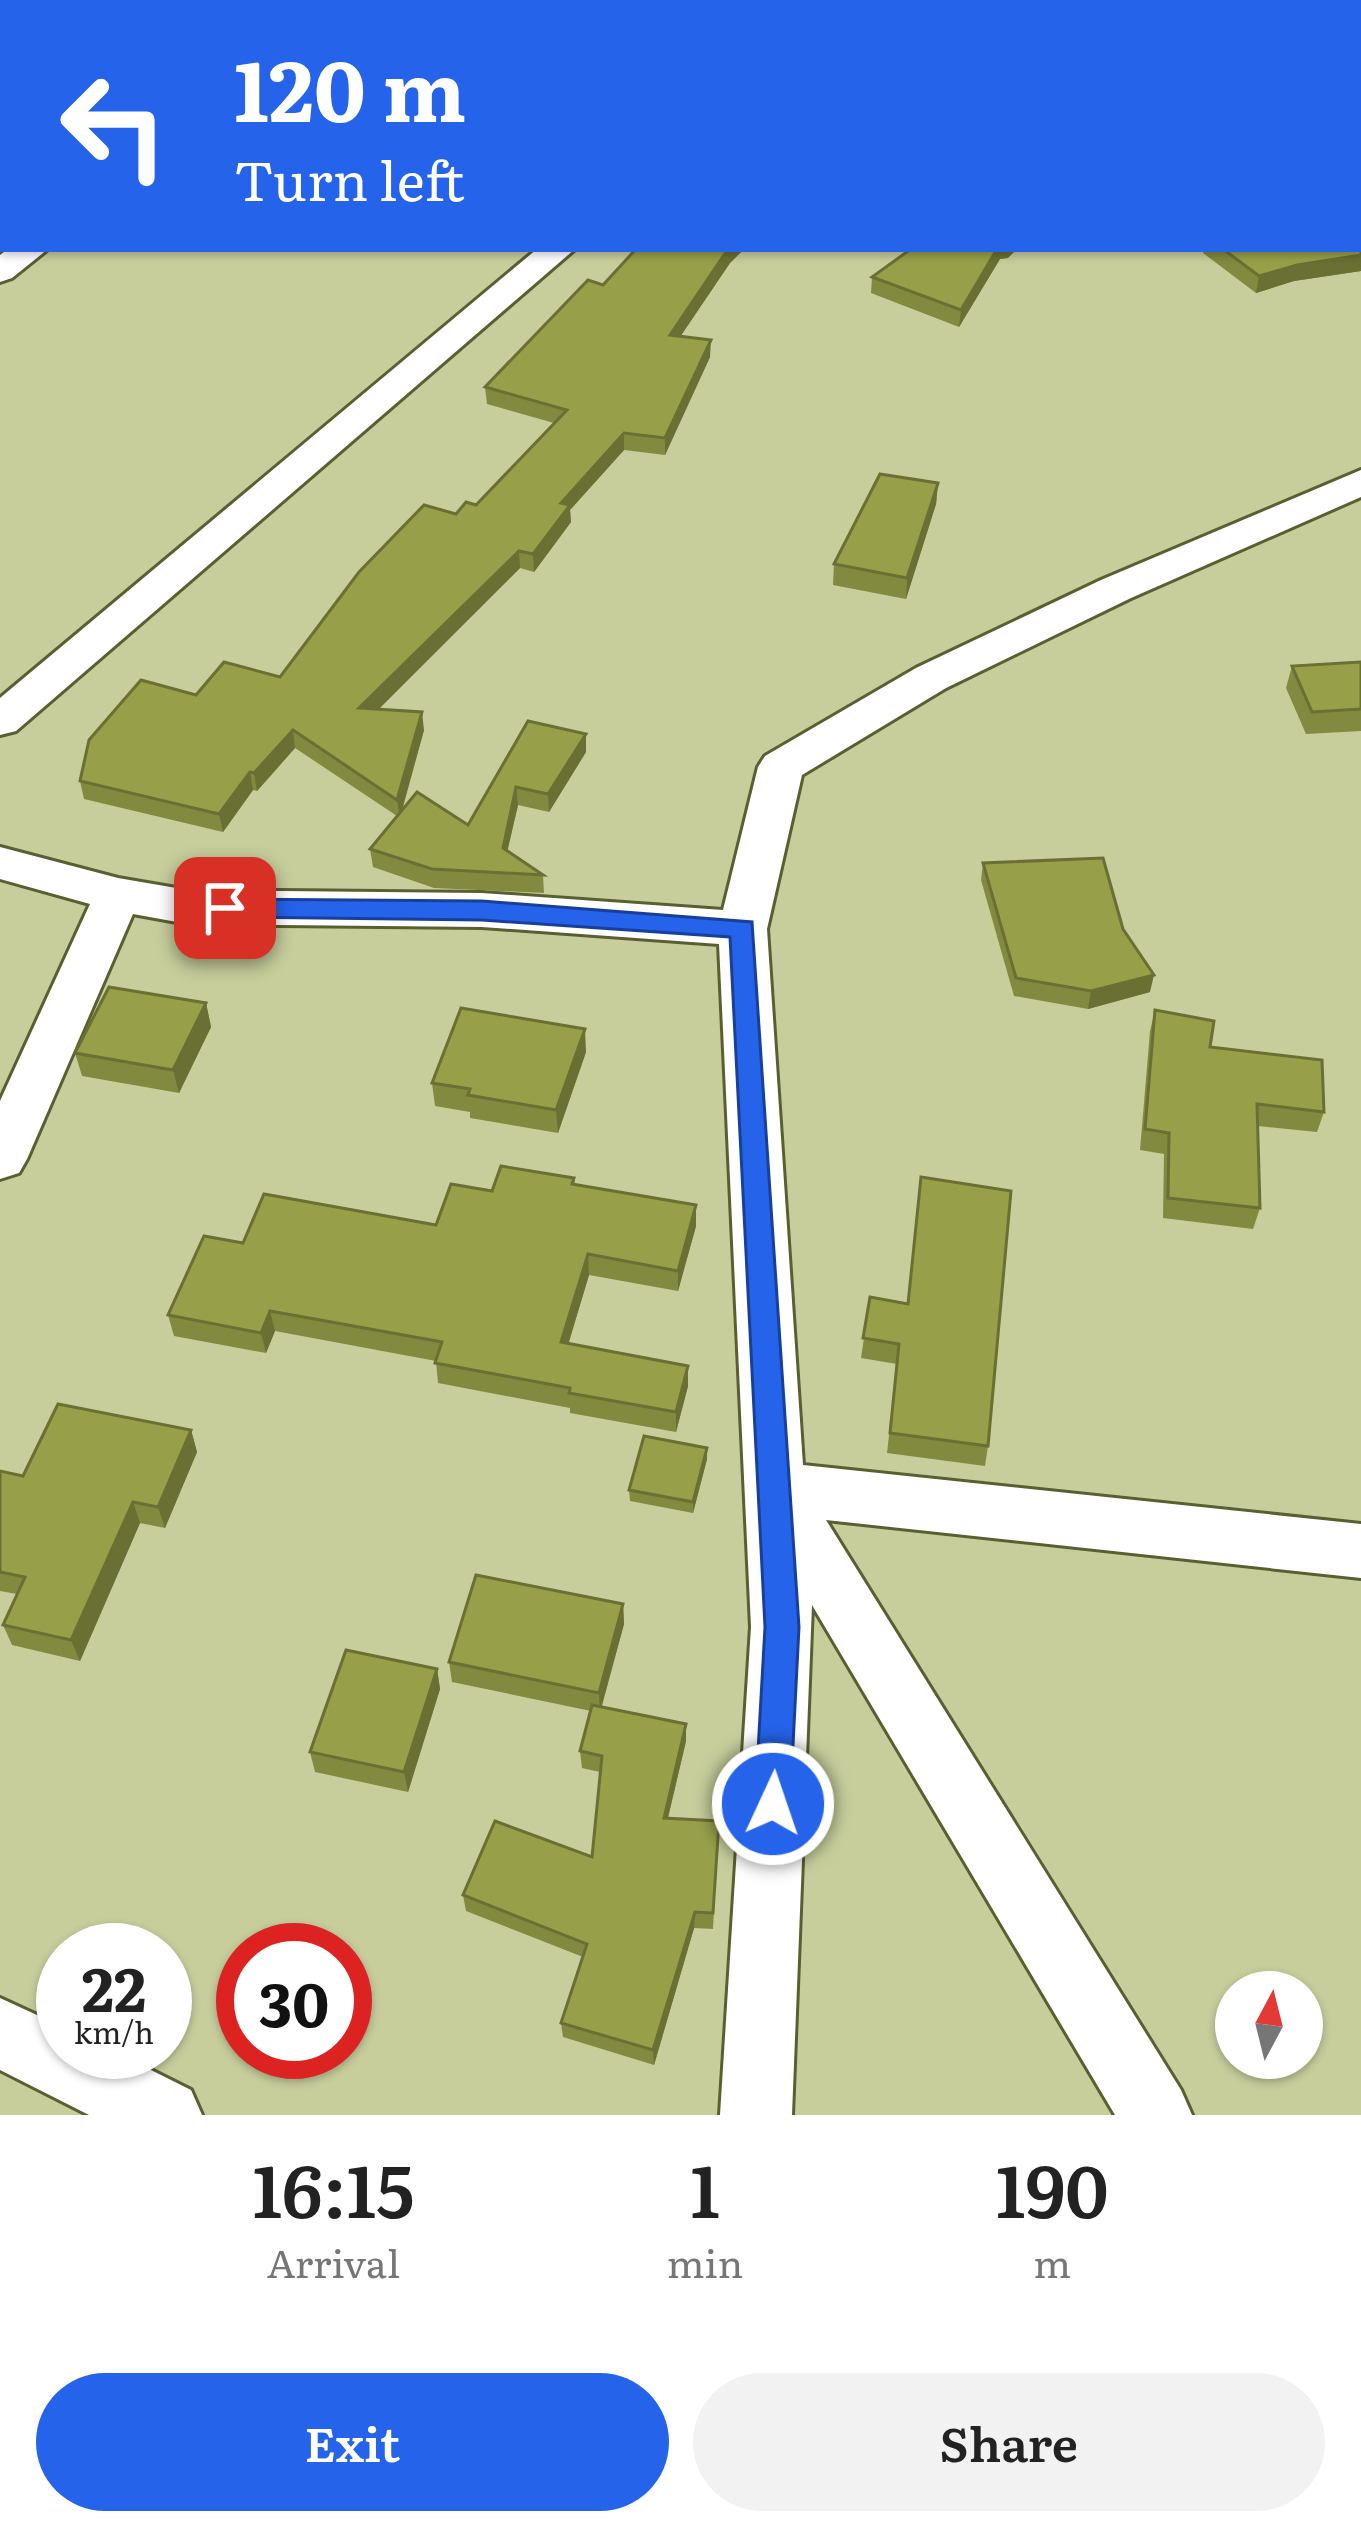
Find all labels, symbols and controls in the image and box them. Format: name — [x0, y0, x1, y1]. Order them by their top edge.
text: 120 m — [234, 23, 466, 148]
icon: left — [36, 48, 192, 204]
text: Turn left — [234, 137, 465, 218]
pin — [174, 857, 276, 959]
icon: arrive — [192, 875, 258, 941]
position arrow — [710, 1741, 836, 1867]
speed limit sign: 30 — [216, 1923, 372, 2079]
text: 22 — [82, 1941, 146, 2030]
north arrow — [1215, 1971, 1323, 2079]
map controls — [1215, 1971, 1323, 2079]
text: km/h — [74, 2009, 154, 2053]
text: 16:15 — [252, 2133, 414, 2240]
text: 1 — [690, 2133, 720, 2240]
text: 190 — [996, 2133, 1109, 2240]
text: Arrival — [267, 2232, 400, 2290]
text: min — [667, 2232, 743, 2290]
text: m — [1033, 2232, 1071, 2290]
button: Exit — [36, 2373, 669, 2511]
button: Share — [693, 2373, 1325, 2511]

